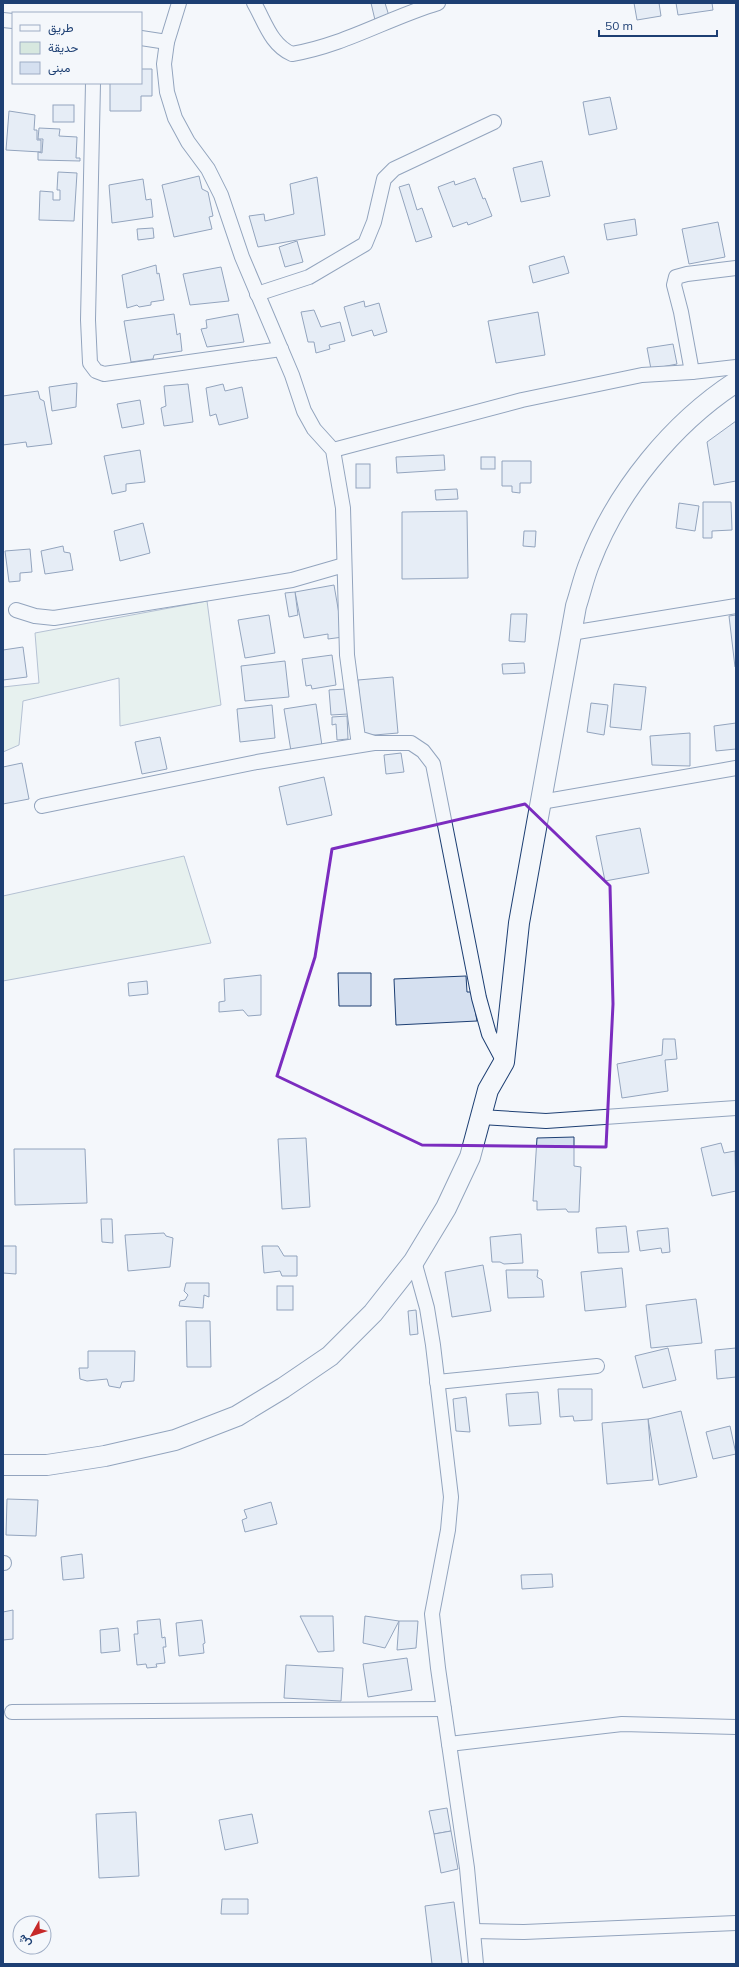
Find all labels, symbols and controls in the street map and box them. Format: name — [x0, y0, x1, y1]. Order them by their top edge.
legend — [12, 12, 142, 84]
scale bar — [599, 12, 717, 38]
text: 50 m — [605, 18, 633, 33]
text: طريق — [48, 20, 74, 36]
text: حديقة — [48, 40, 78, 55]
text: مبنى — [48, 60, 70, 76]
north arrow — [12, 1915, 52, 1955]
text: ش — [15, 1932, 34, 1951]

